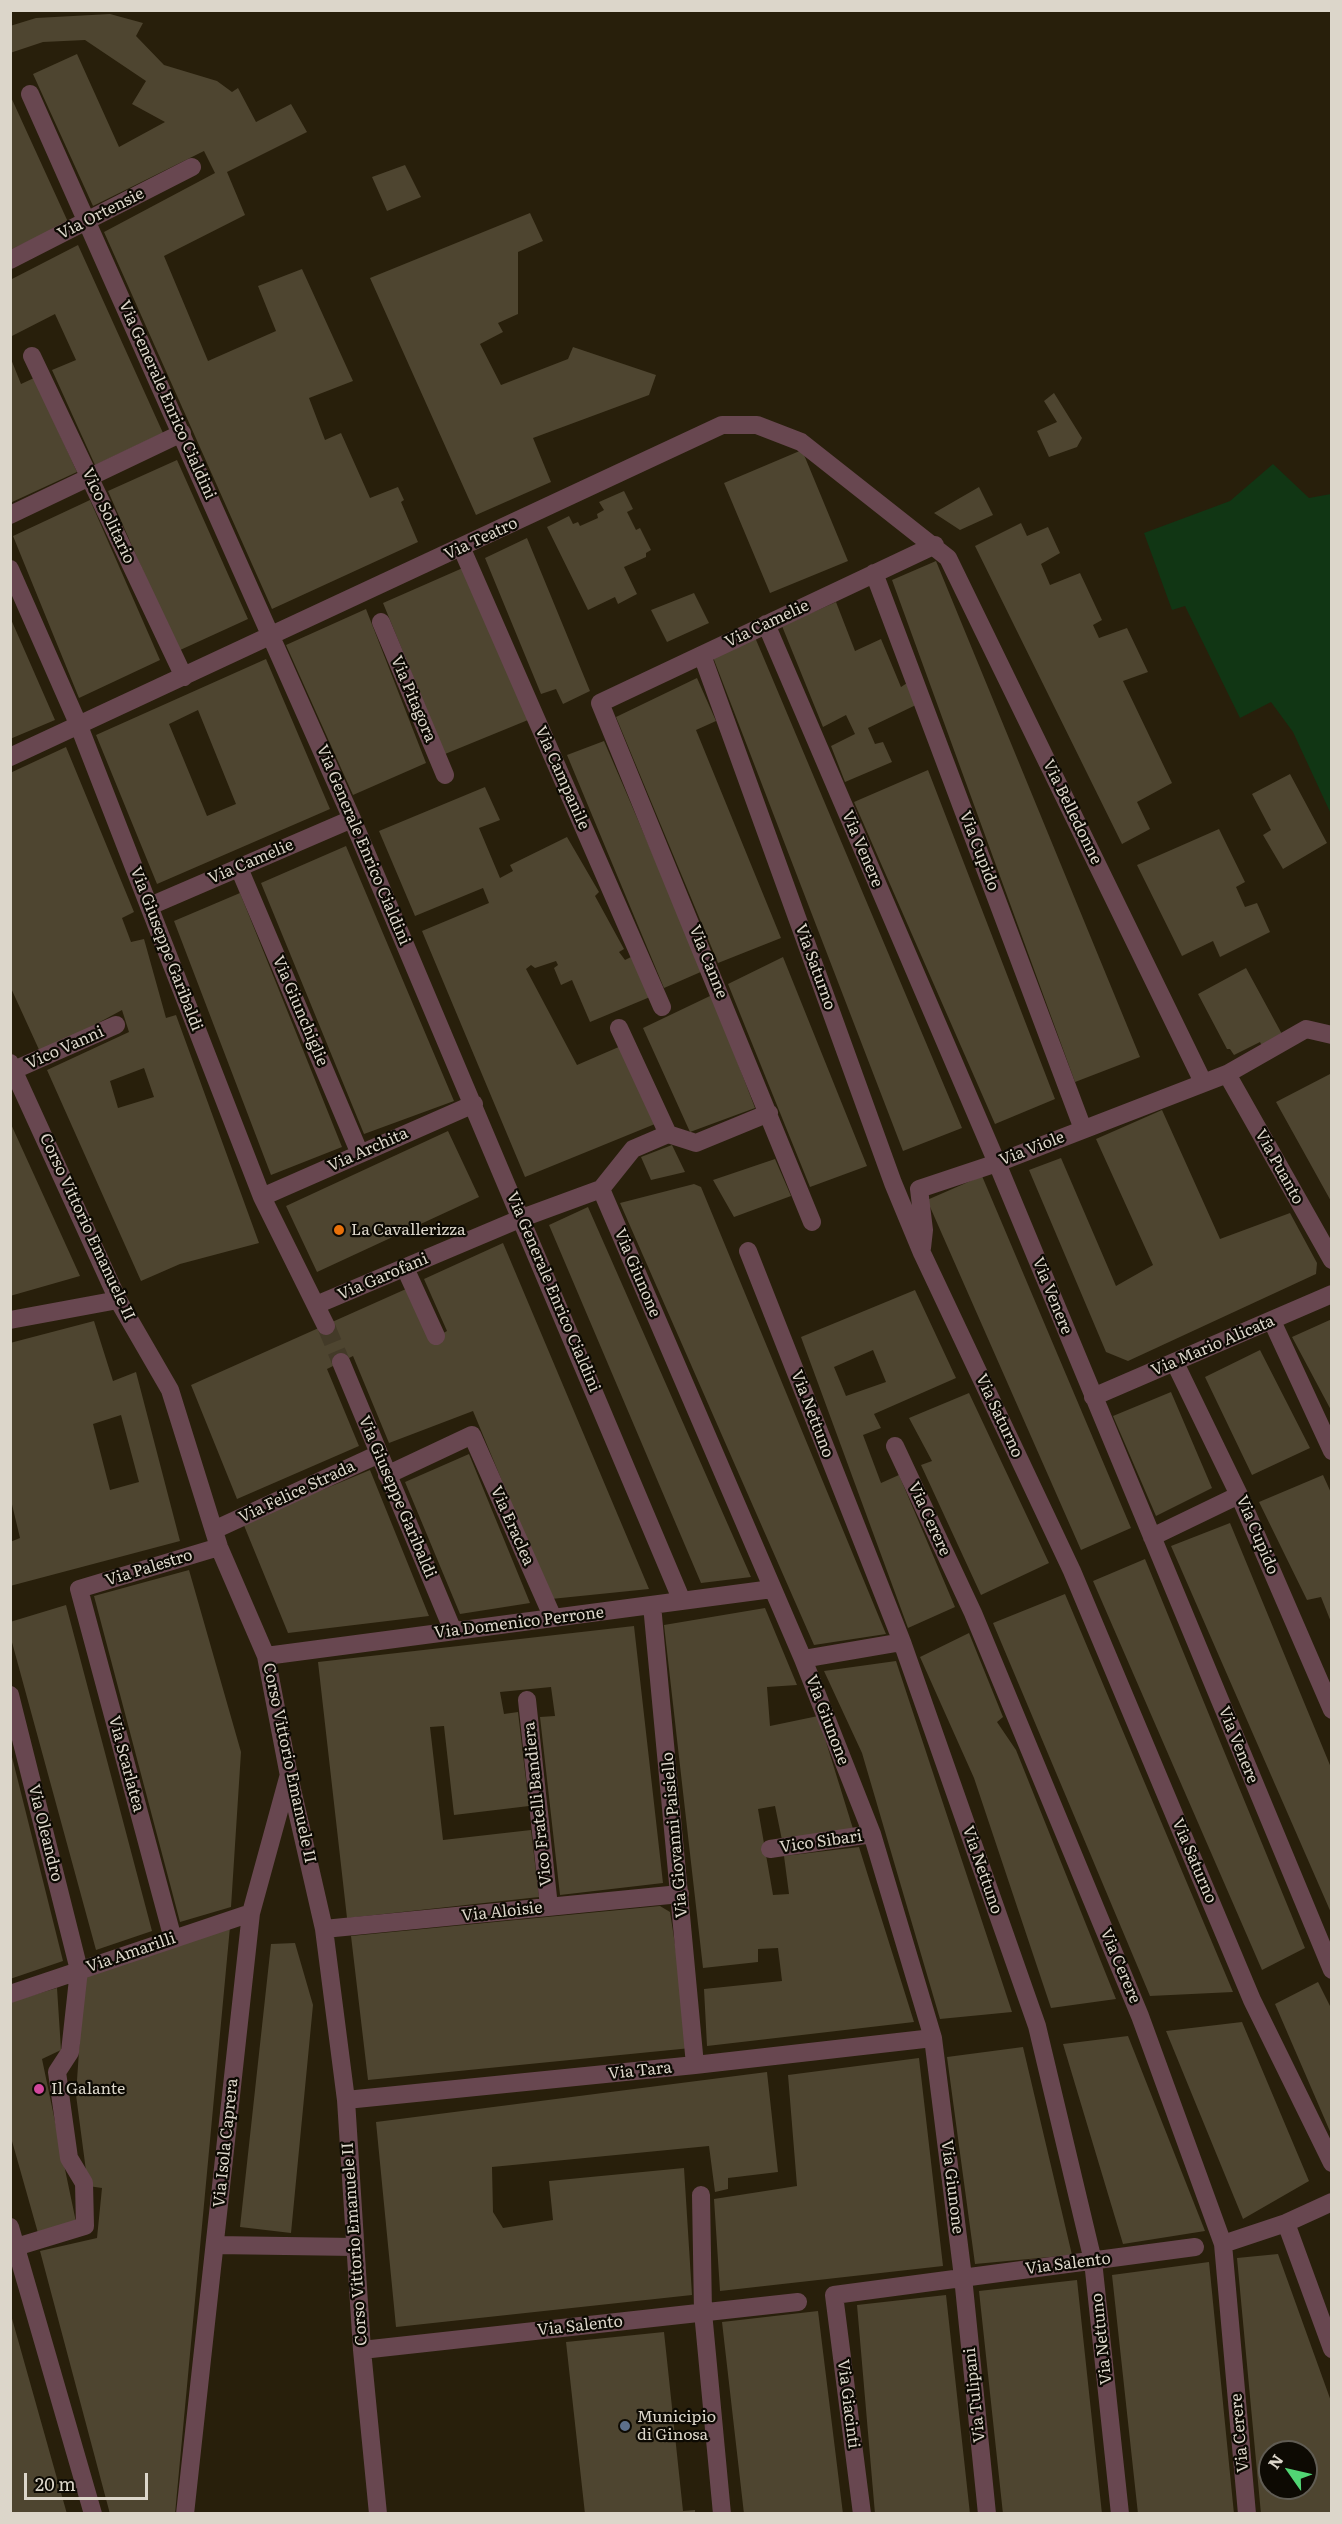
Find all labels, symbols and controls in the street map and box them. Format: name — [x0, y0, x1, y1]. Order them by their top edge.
street label: Via Ortensie — [55, 184, 147, 244]
street label: Via Generale Enrico Cialdini — [114, 298, 220, 502]
street label: Vico Solitario — [77, 465, 139, 567]
street label: Via Teatro — [441, 514, 521, 564]
street label: Via Camelie — [722, 596, 812, 652]
street label: Via Pitagora — [386, 653, 440, 745]
street label: Via Campanile — [531, 723, 593, 833]
street label: Via Generale Enrico Cialdini — [312, 742, 414, 948]
street label: Via Belledonne — [1038, 756, 1106, 868]
street label: Via Venere — [837, 808, 887, 890]
street label: Via Cupido — [955, 808, 1003, 894]
street label: Via Camelie — [206, 835, 296, 889]
street label: Via Giuseppe Garibaldi — [126, 864, 206, 1034]
street label: Via Saturno — [791, 921, 839, 1013]
street label: Via Canne — [685, 922, 731, 1002]
street label: Via Giunchiglie — [268, 953, 332, 1069]
street label: Vico Vanni — [23, 1022, 107, 1074]
street label: Via Archita — [325, 1124, 411, 1176]
street label: Via Puanto — [1251, 1126, 1307, 1208]
street label: Via Viole — [997, 1128, 1067, 1170]
street label: Corso Vittorio Emanuele II — [35, 1130, 139, 1324]
street label: Via Generale Enrico Cialdini — [502, 1189, 604, 1395]
place label: La Cavallerizza — [351, 1220, 466, 1240]
marker: La Cavallerizza — [332, 1223, 346, 1237]
street label: Via Giunone — [610, 1226, 664, 1320]
street label: Via Garofani — [335, 1249, 431, 1305]
street label: Via Venere — [1028, 1255, 1076, 1337]
street label: Via Mario Alicata — [1149, 1311, 1277, 1381]
street label: Via Nettuno — [787, 1368, 837, 1460]
street label: Via Saturno — [971, 1371, 1027, 1461]
street label: Via Giuseppe Garibaldi — [354, 1413, 440, 1581]
street label: Via Felice Strada — [236, 1457, 358, 1527]
street label: Via Cerere — [904, 1479, 954, 1559]
street label: Via Eraclea — [486, 1483, 538, 1569]
street label: Via Cupido — [1232, 1493, 1282, 1577]
street label: Via Palestro — [103, 1546, 195, 1590]
street label: Via Domenico Perrone — [433, 1603, 605, 1643]
street label: Corso Vittorio Emanuele II — [258, 1661, 320, 1865]
street label: Via Giunone — [801, 1672, 853, 1768]
street label: Via Venere — [1214, 1704, 1262, 1786]
street label: Via Scarlatea — [104, 1714, 148, 1814]
street label: Vico Fratelli Bandiera — [520, 1721, 556, 1887]
street label: Via Giovanni Paisiello — [658, 1751, 692, 1919]
street label: Via Oleandro — [24, 1782, 66, 1884]
street label: Via Saturno — [1168, 1816, 1220, 1906]
street label: Via Nettuno — [958, 1823, 1006, 1917]
street label: Vico Sibari — [779, 1827, 863, 1857]
street label: Via Aloisie — [461, 1898, 543, 1926]
street label: Via Cerere — [1096, 1926, 1144, 2006]
street label: Via Amarilli — [84, 1929, 178, 1977]
street label: Via Tara — [607, 2058, 673, 2084]
street label: Via Isola Caprera — [210, 2077, 242, 2209]
place label: Il Galante — [51, 2079, 125, 2099]
marker: Il Galante — [32, 2082, 46, 2096]
street label: Via Giunone — [937, 2139, 967, 2235]
street label: Corso Vittorio Emanuele II — [338, 2142, 372, 2346]
street label: Via Salento — [1024, 2249, 1112, 2279]
street label: Via Nettuno — [1088, 2292, 1116, 2386]
street label: Via Salento — [536, 2312, 624, 2340]
street label: Via Tulipani — [960, 2347, 990, 2443]
street label: Via Giacinti — [833, 2358, 863, 2450]
street label: Via Cerere — [1227, 2393, 1253, 2473]
place label: Municipio di Ginosa — [637, 2407, 716, 2445]
marker: Municipio di Ginosa — [618, 2419, 632, 2433]
north arrow — [1258, 2440, 1318, 2500]
text: N — [1261, 2449, 1288, 2473]
scale bar — [27, 2461, 152, 2499]
text: 20 m — [35, 2470, 76, 2497]

